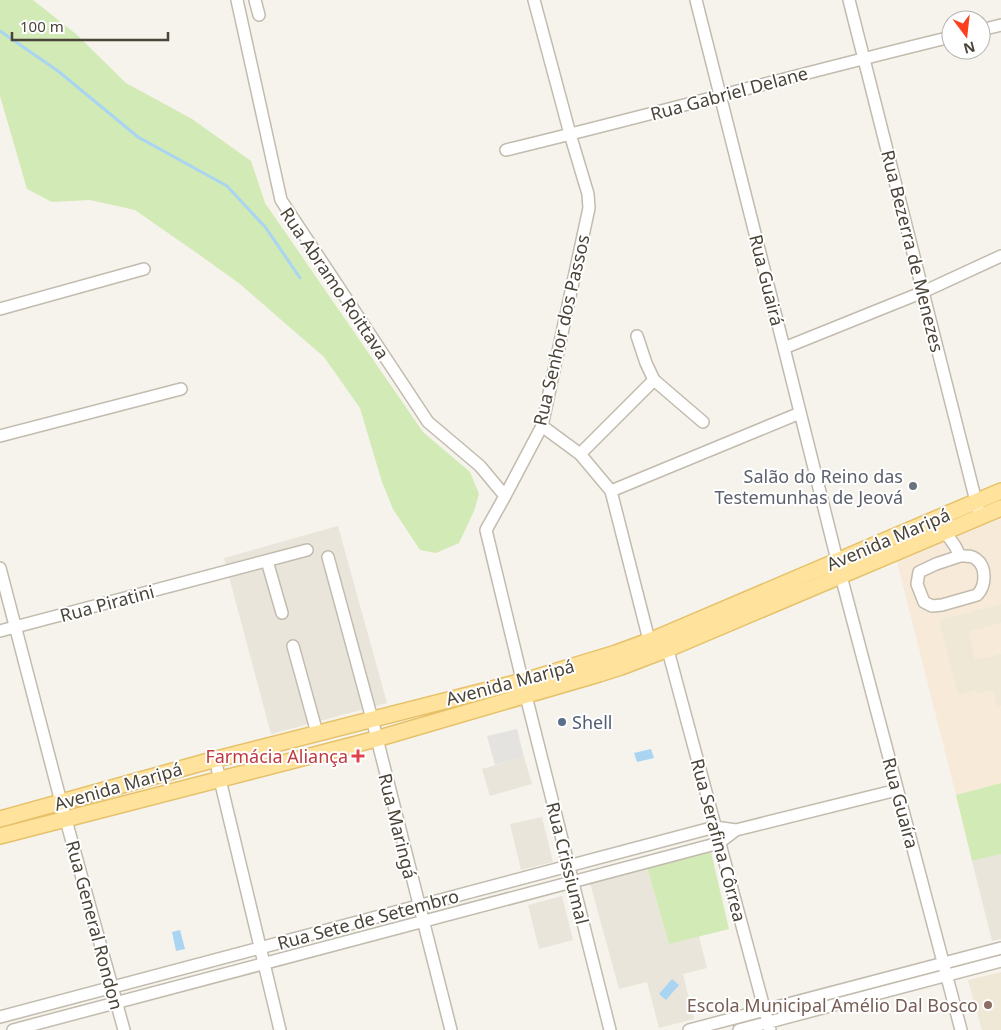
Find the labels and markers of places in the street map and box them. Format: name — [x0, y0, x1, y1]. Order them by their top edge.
place label: Salão do Reino das Testemunhas de Jeová — [714, 464, 903, 509]
marker: Salão do Reino das Testemunhas de Jeová — [907, 480, 919, 492]
place label: Shell — [572, 710, 612, 734]
marker: Shell — [556, 716, 568, 728]
place label: Farmácia Aliança — [205, 744, 348, 768]
marker: Farmácia Aliança — [352, 750, 364, 762]
place label: Escola Municipal Amélio Dal Bosco — [687, 993, 978, 1017]
marker: Escola Municipal Amélio Dal Bosco — [982, 999, 994, 1011]

